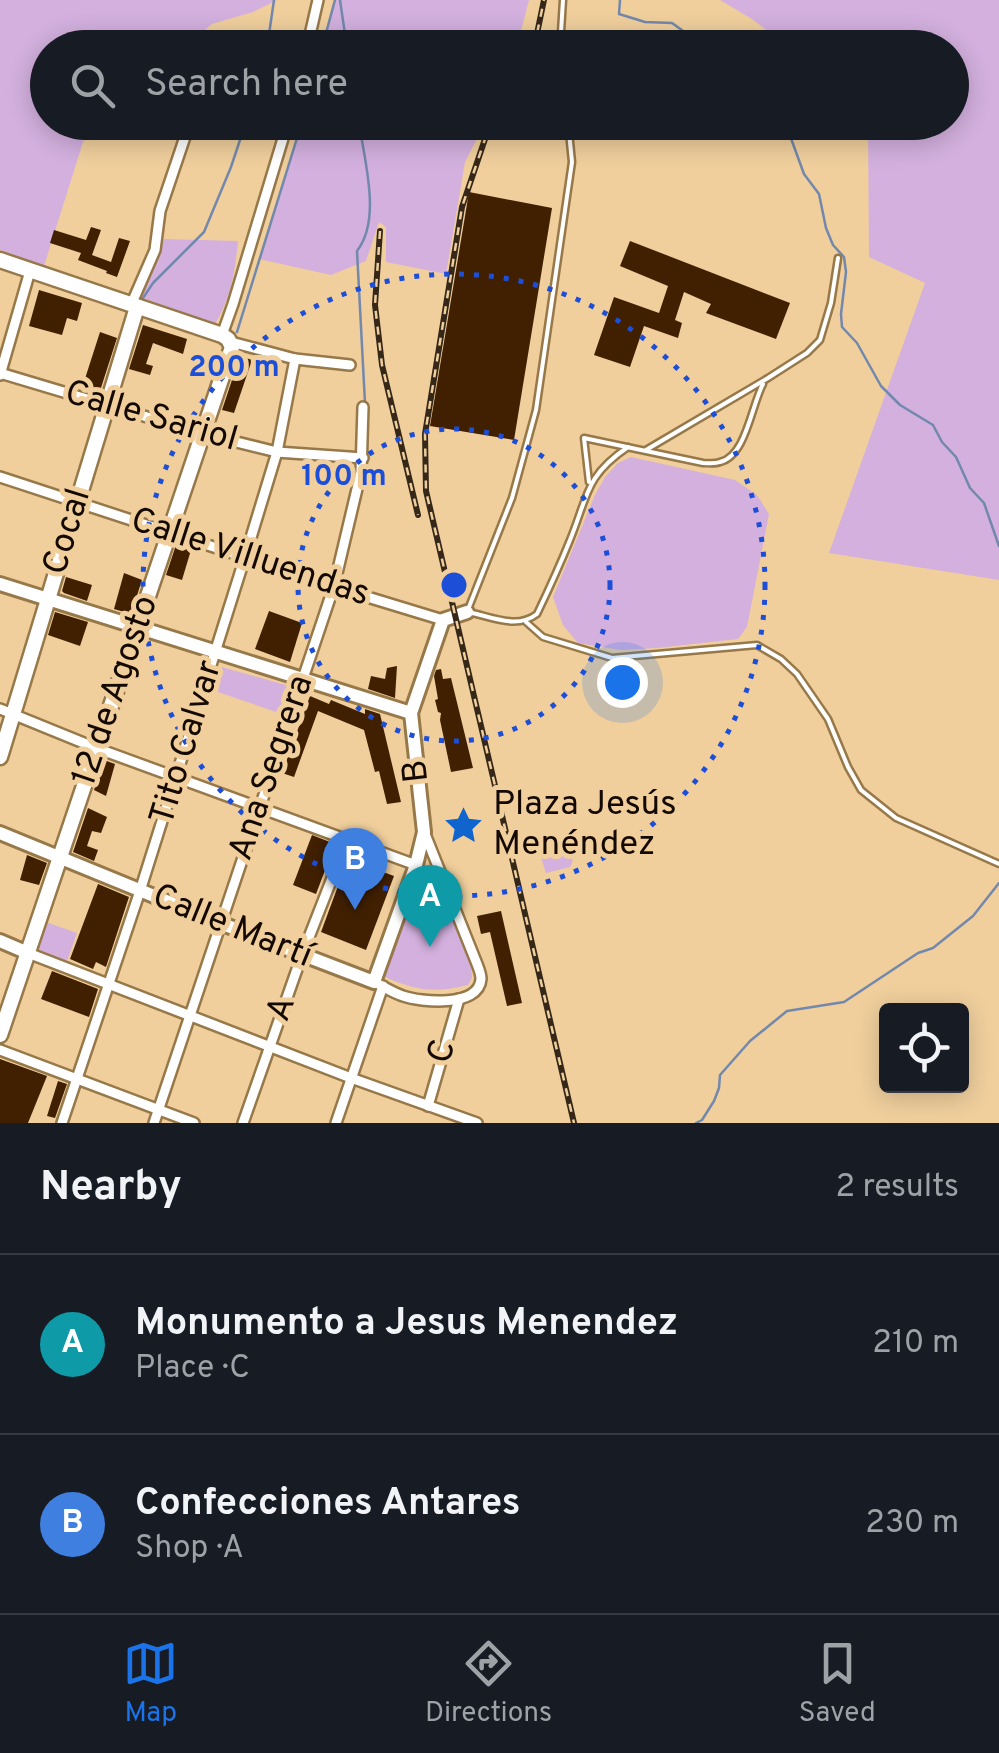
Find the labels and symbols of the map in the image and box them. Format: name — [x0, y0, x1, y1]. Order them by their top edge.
text: 200 m — [188, 350, 280, 387]
street label: Calle Sariol — [60, 371, 242, 463]
text: 100 m — [301, 459, 387, 496]
street label: Cocal — [34, 484, 102, 580]
street label: Calle Villuendas — [125, 499, 375, 617]
centre of rings — [436, 567, 472, 603]
street label: 12 de Agosto — [63, 590, 169, 792]
street label: Tito Calvar — [141, 655, 233, 831]
your location — [597, 657, 648, 708]
street label: Ana Segrera — [220, 669, 324, 867]
street label: B — [394, 757, 440, 785]
place label: Plaza Jesús Menéndez — [493, 783, 677, 867]
place icon: Plaza Jesús Menéndez — [442, 804, 484, 846]
pin: B — [322, 828, 388, 910]
pin: A — [398, 864, 462, 947]
street label: Calle Martí — [146, 875, 321, 980]
street label: A — [257, 990, 307, 1028]
street label: C — [419, 1035, 467, 1069]

